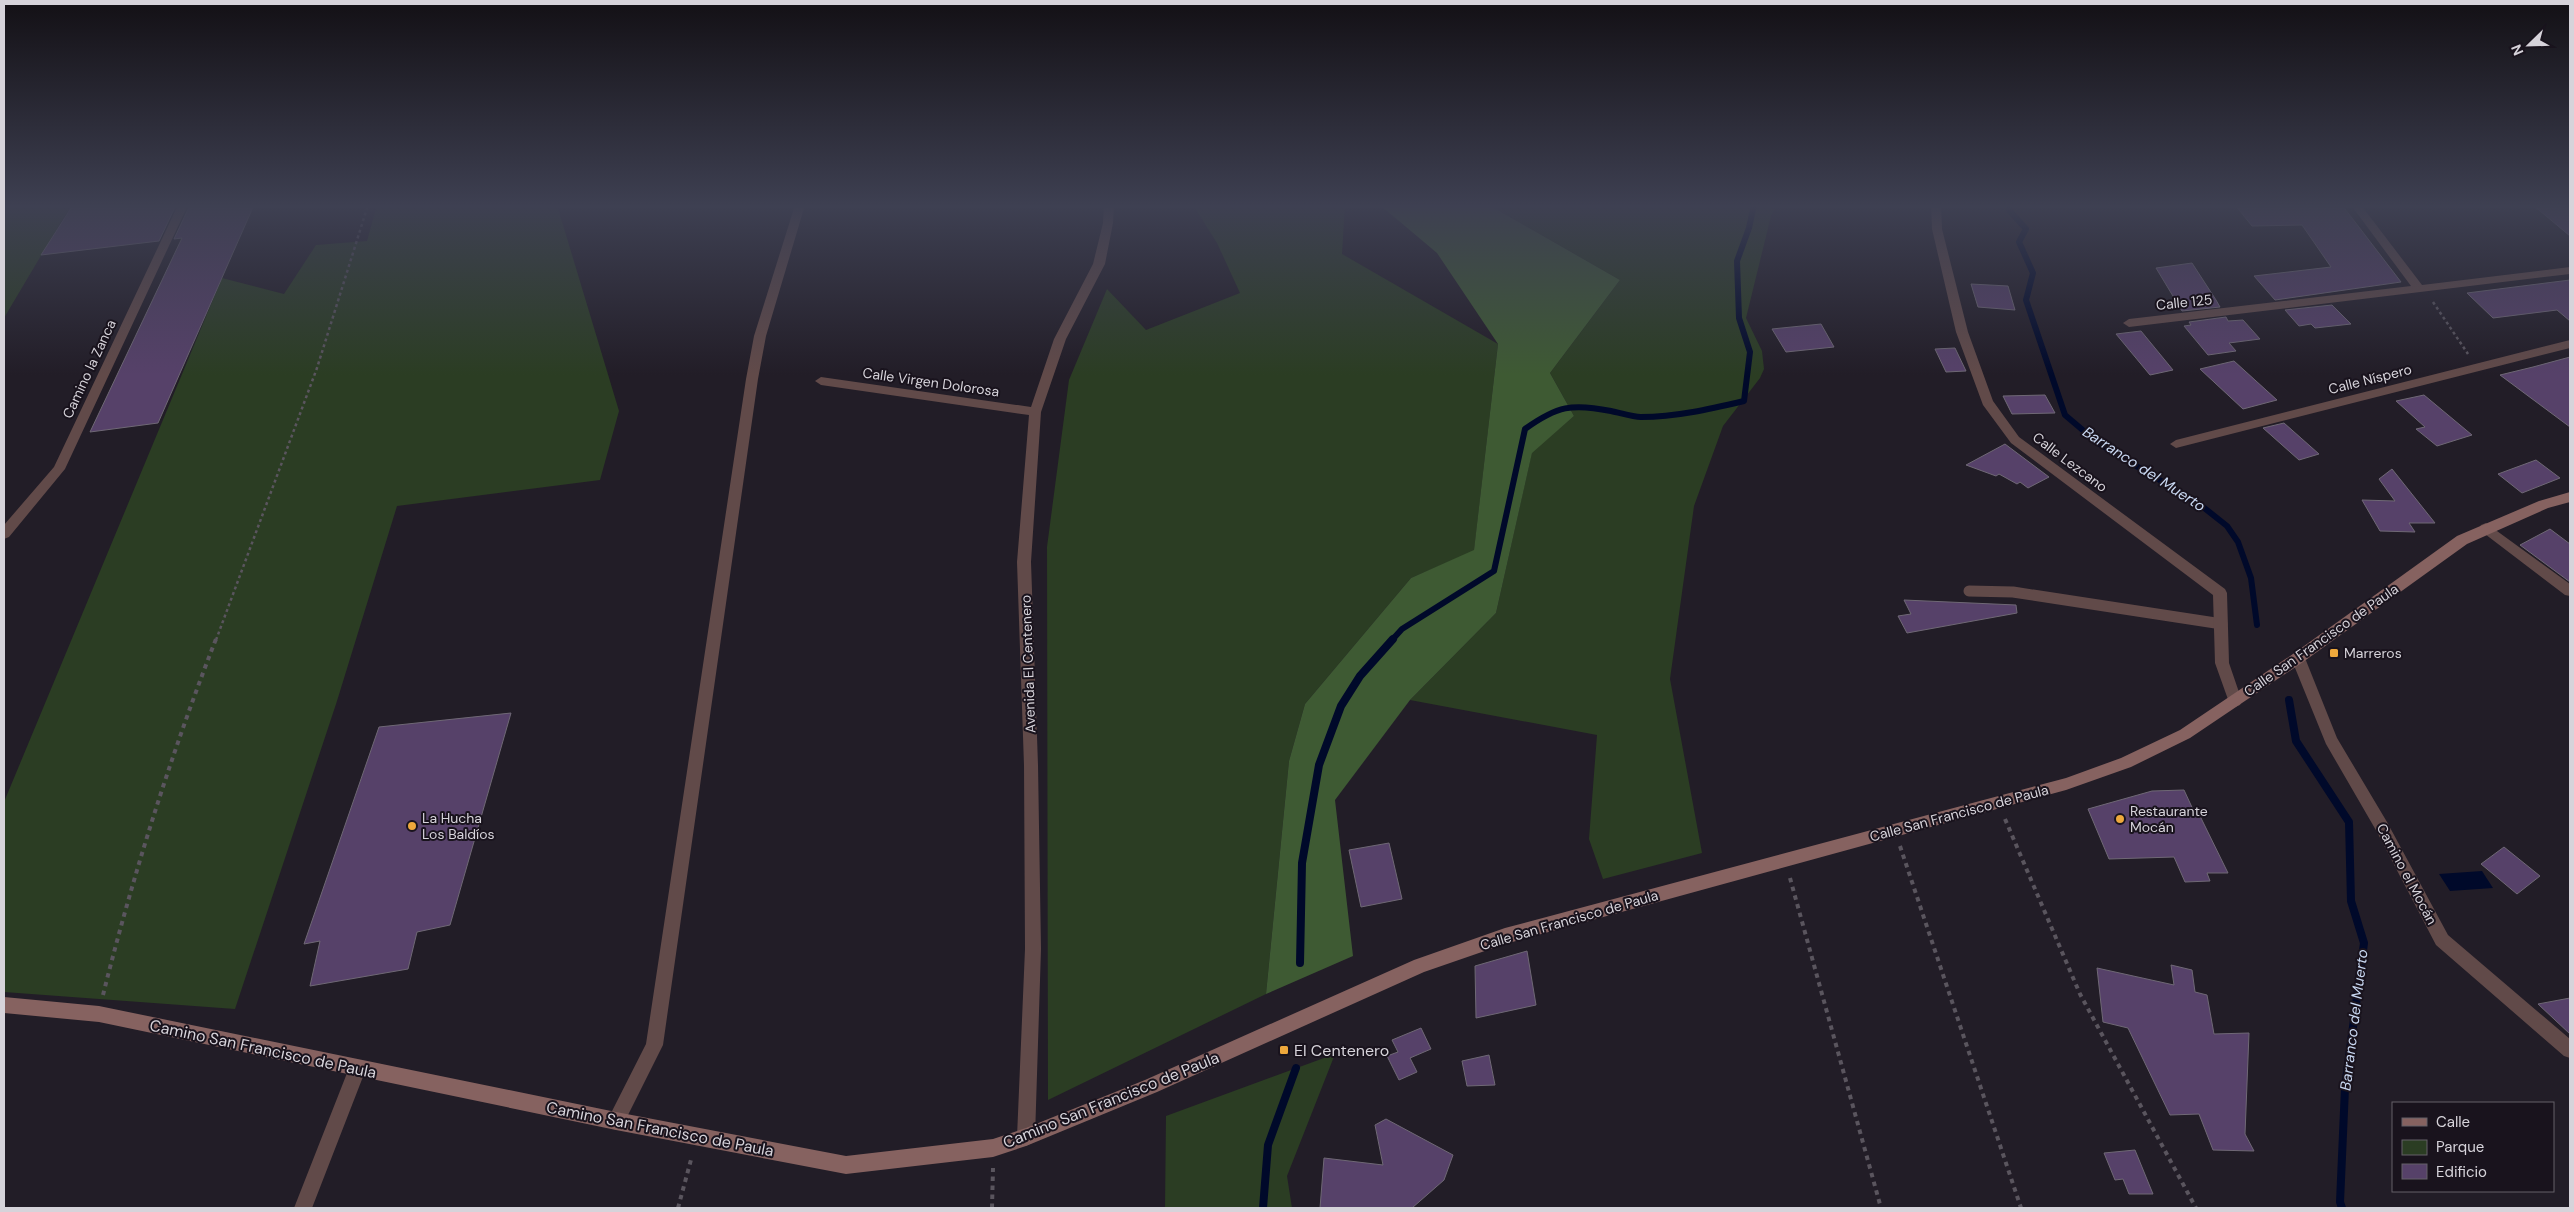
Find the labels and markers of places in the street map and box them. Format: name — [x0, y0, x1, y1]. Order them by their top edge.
place label: Marreros — [2344, 644, 2402, 662]
marker: Marreros — [2328, 647, 2340, 659]
place label: Restaurante Mocán — [2130, 802, 2208, 836]
place label: La Hucha Los Baldíos — [422, 809, 495, 843]
marker: Restaurante Mocán — [2114, 813, 2126, 825]
marker: La Hucha Los Baldíos — [406, 820, 418, 832]
place label: El Centenero — [1294, 1040, 1389, 1061]
marker: El Centenero — [1278, 1044, 1290, 1056]

